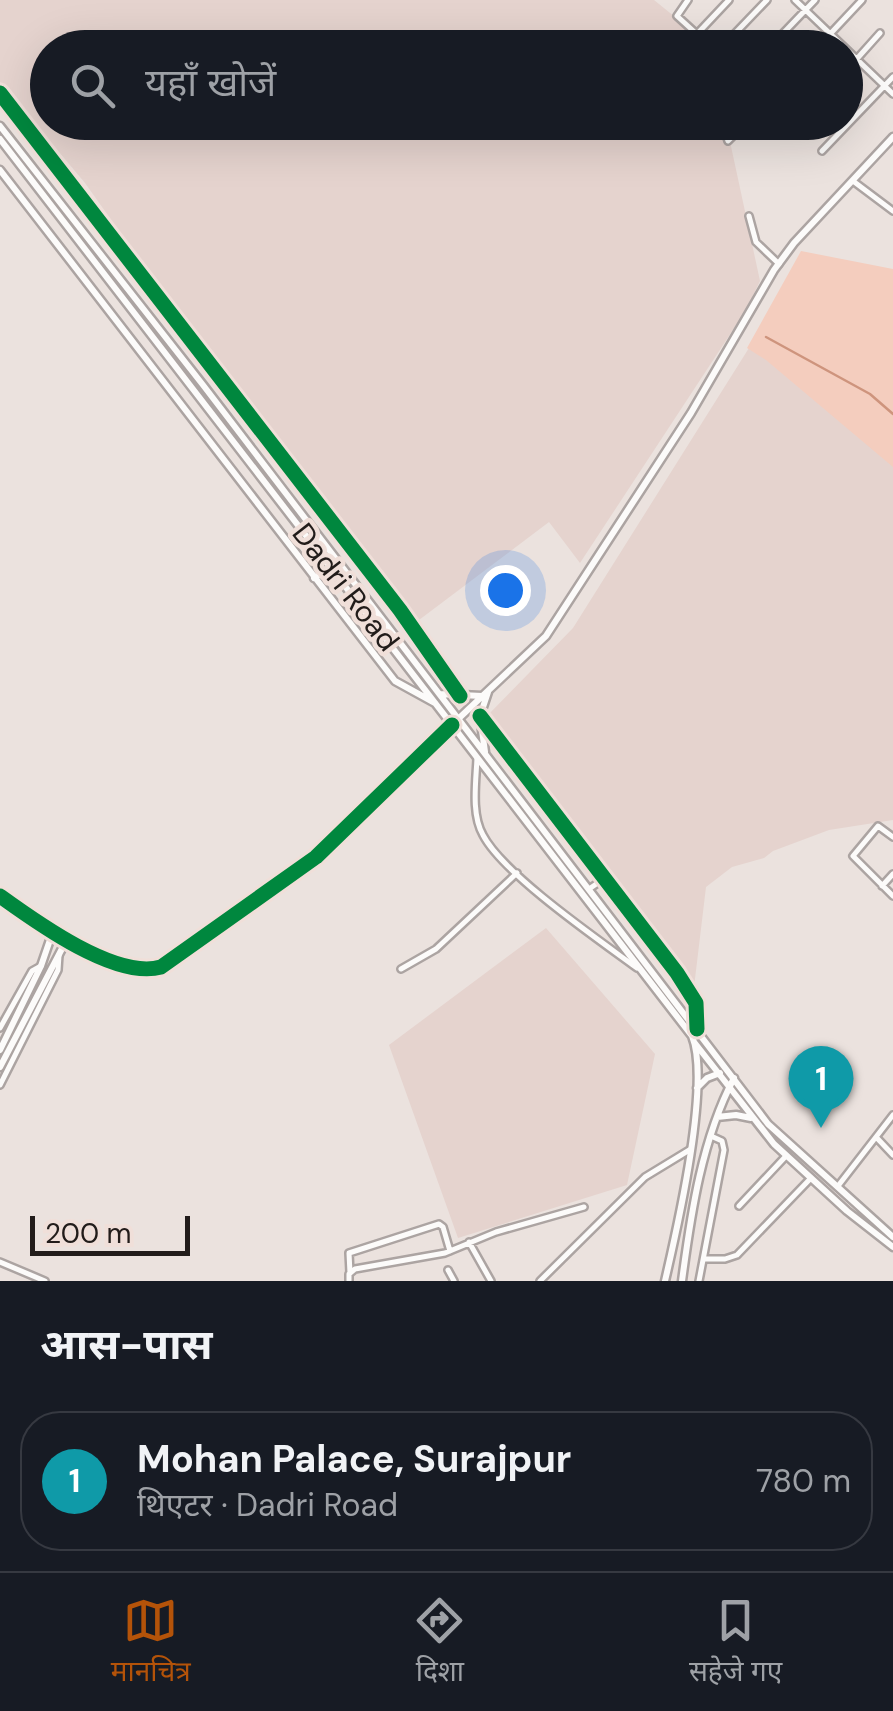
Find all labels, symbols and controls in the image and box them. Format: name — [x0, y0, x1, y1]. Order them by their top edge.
search box — [30, 30, 863, 140]
icon: search — [65, 58, 120, 113]
text: यहाँ खोजें — [145, 58, 276, 108]
street label: Dadri Road — [284, 515, 408, 659]
your location — [480, 565, 531, 616]
pin: 1 — [788, 1046, 854, 1128]
scale bar — [30, 1211, 190, 1256]
text: 200 m — [45, 1215, 132, 1252]
text: आस-पास — [40, 1317, 213, 1372]
text: Mohan Palace, Surajpur — [137, 1434, 571, 1484]
text: 1 — [69, 1460, 80, 1502]
text: 780 m — [756, 1460, 851, 1502]
text: थिएटर · Dadri Road — [137, 1484, 398, 1526]
tab: मानचित्र — [111, 1593, 191, 1692]
tab: दिशा — [412, 1593, 467, 1692]
tab: सहेजे गए — [689, 1593, 782, 1692]

